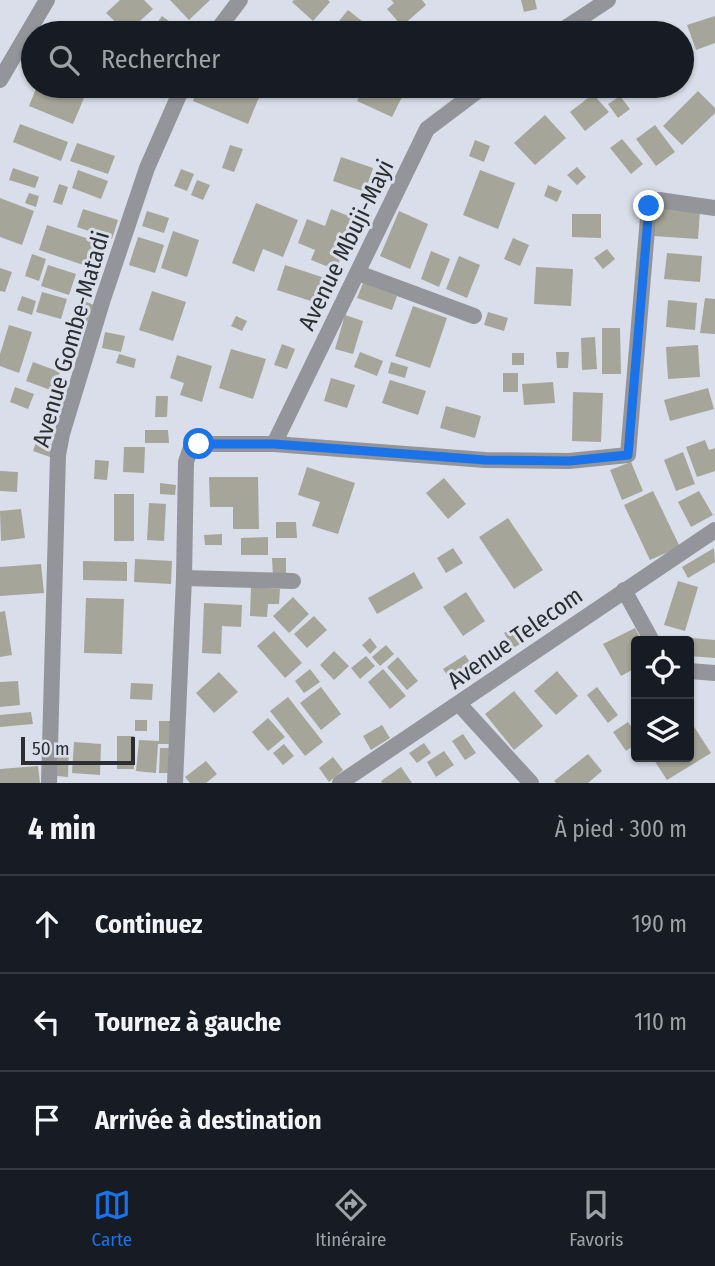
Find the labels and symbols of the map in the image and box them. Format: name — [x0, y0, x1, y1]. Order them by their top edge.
street label: Avenue Mbuji-Mayi — [293, 155, 399, 335]
route end — [633, 190, 664, 221]
street label: Avenue Gombe-Matadi — [27, 228, 115, 450]
route start — [183, 428, 214, 459]
street label: Avenue Telecom — [442, 581, 588, 695]
scale bar — [21, 734, 135, 766]

